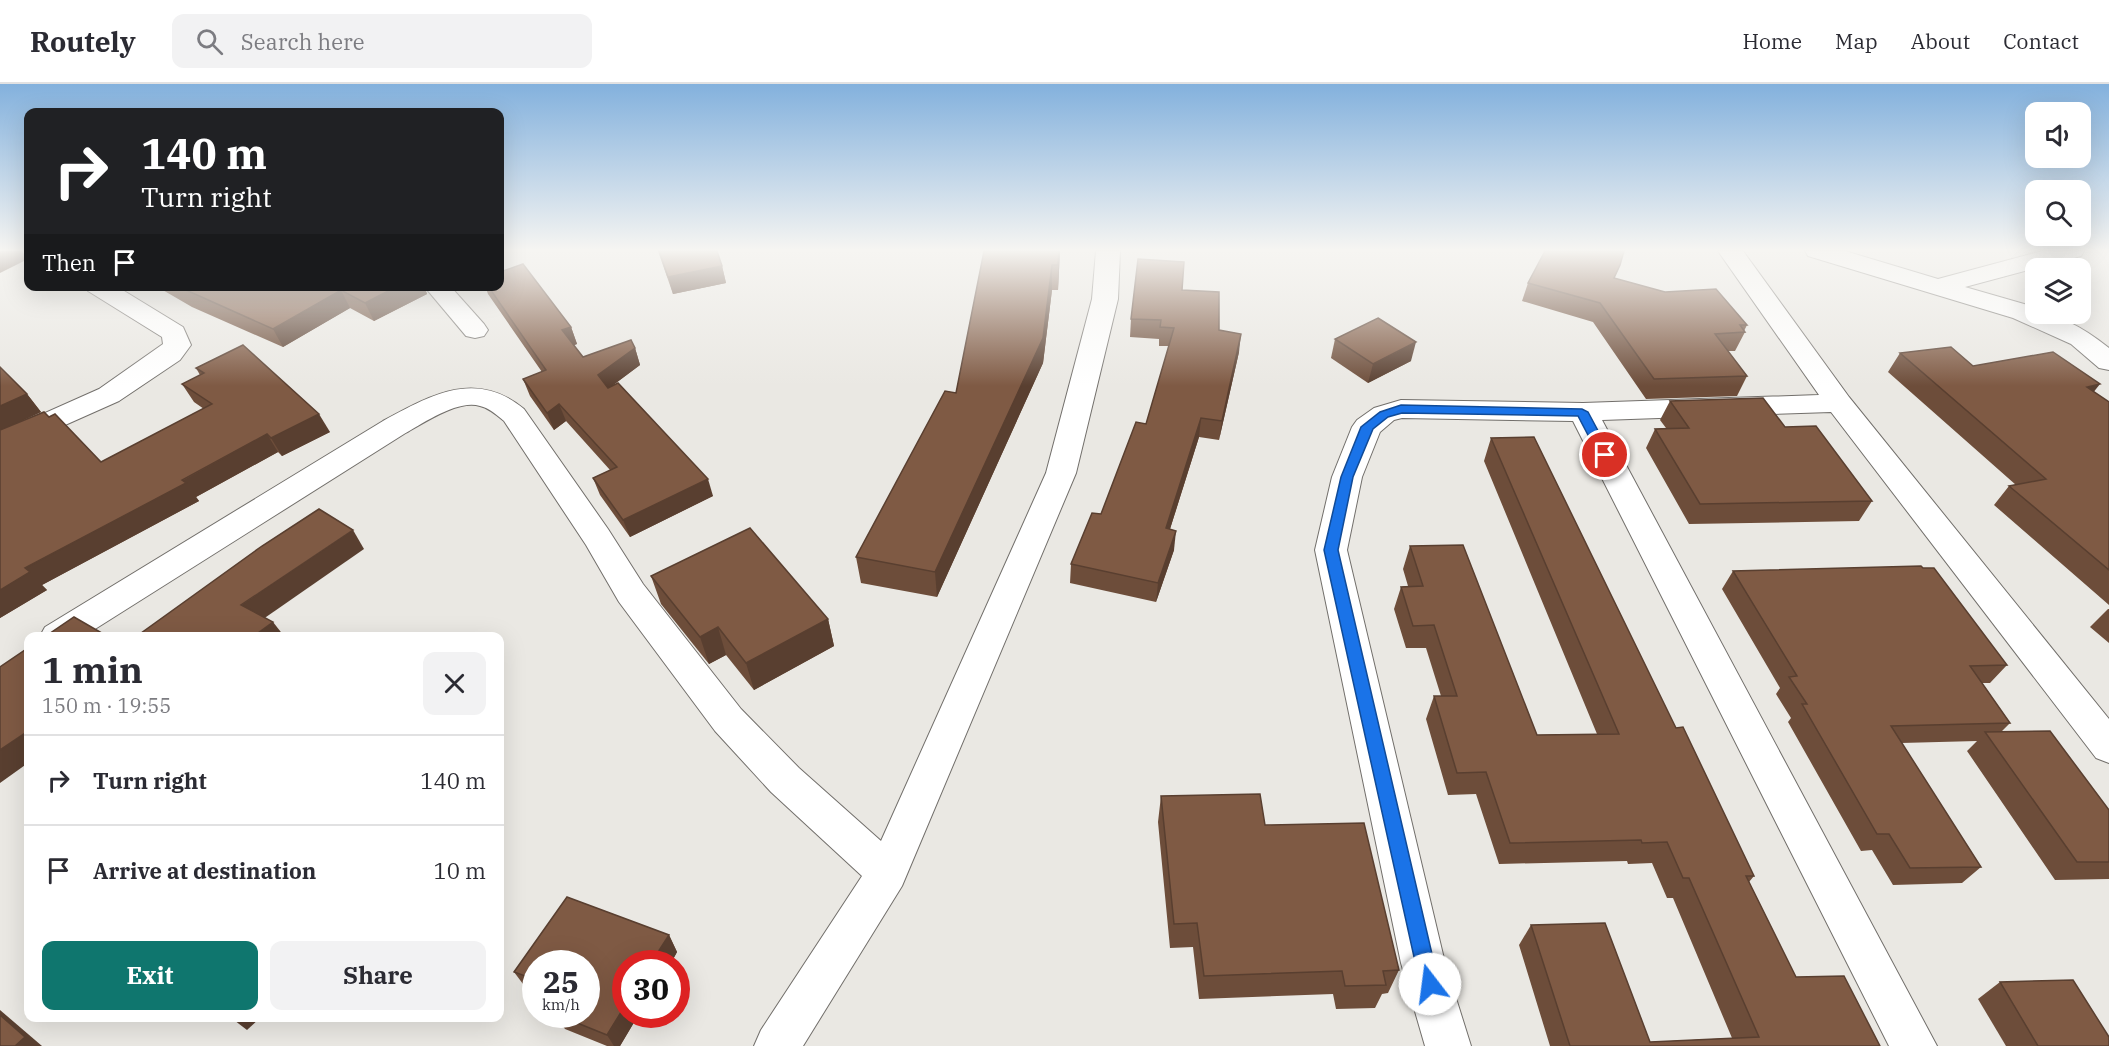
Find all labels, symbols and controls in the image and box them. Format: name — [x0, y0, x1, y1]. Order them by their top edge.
search box — [172, 14, 592, 68]
text: Routely — [30, 23, 136, 60]
icon: search — [193, 25, 226, 58]
text: Search here — [241, 27, 365, 56]
text: Home — [1742, 27, 1802, 55]
text: Map — [1835, 27, 1878, 55]
text: About — [1911, 27, 1970, 55]
text: Contact — [2003, 27, 2079, 55]
map controls — [2025, 102, 2091, 324]
button: sound — [2025, 102, 2091, 168]
text: 140 m — [141, 126, 267, 181]
icon: right — [42, 132, 120, 210]
text: Turn right — [141, 179, 272, 214]
button: search — [2025, 180, 2091, 246]
icon: arrive — [108, 246, 141, 279]
text: Then — [42, 248, 96, 277]
button: layers — [2025, 258, 2091, 324]
pin — [1579, 429, 1630, 480]
icon: arrive — [1588, 438, 1621, 471]
text: 1 min — [42, 646, 143, 693]
button: close — [423, 652, 486, 715]
text: 150 m · 19:55 — [42, 692, 171, 719]
icon: right — [42, 764, 75, 797]
text: Turn right — [93, 766, 207, 795]
text: 140 m — [420, 766, 486, 795]
icon: arrive — [42, 854, 75, 887]
text: Arrive at destination — [93, 856, 316, 885]
text: 10 m — [434, 856, 486, 885]
button: Exit — [42, 941, 258, 1010]
button: Share — [270, 941, 486, 1010]
speed limit sign: 30 — [612, 950, 690, 1028]
position arrow — [1398, 952, 1462, 1016]
text: 25 — [543, 962, 579, 1001]
text: km/h — [542, 995, 580, 1014]

